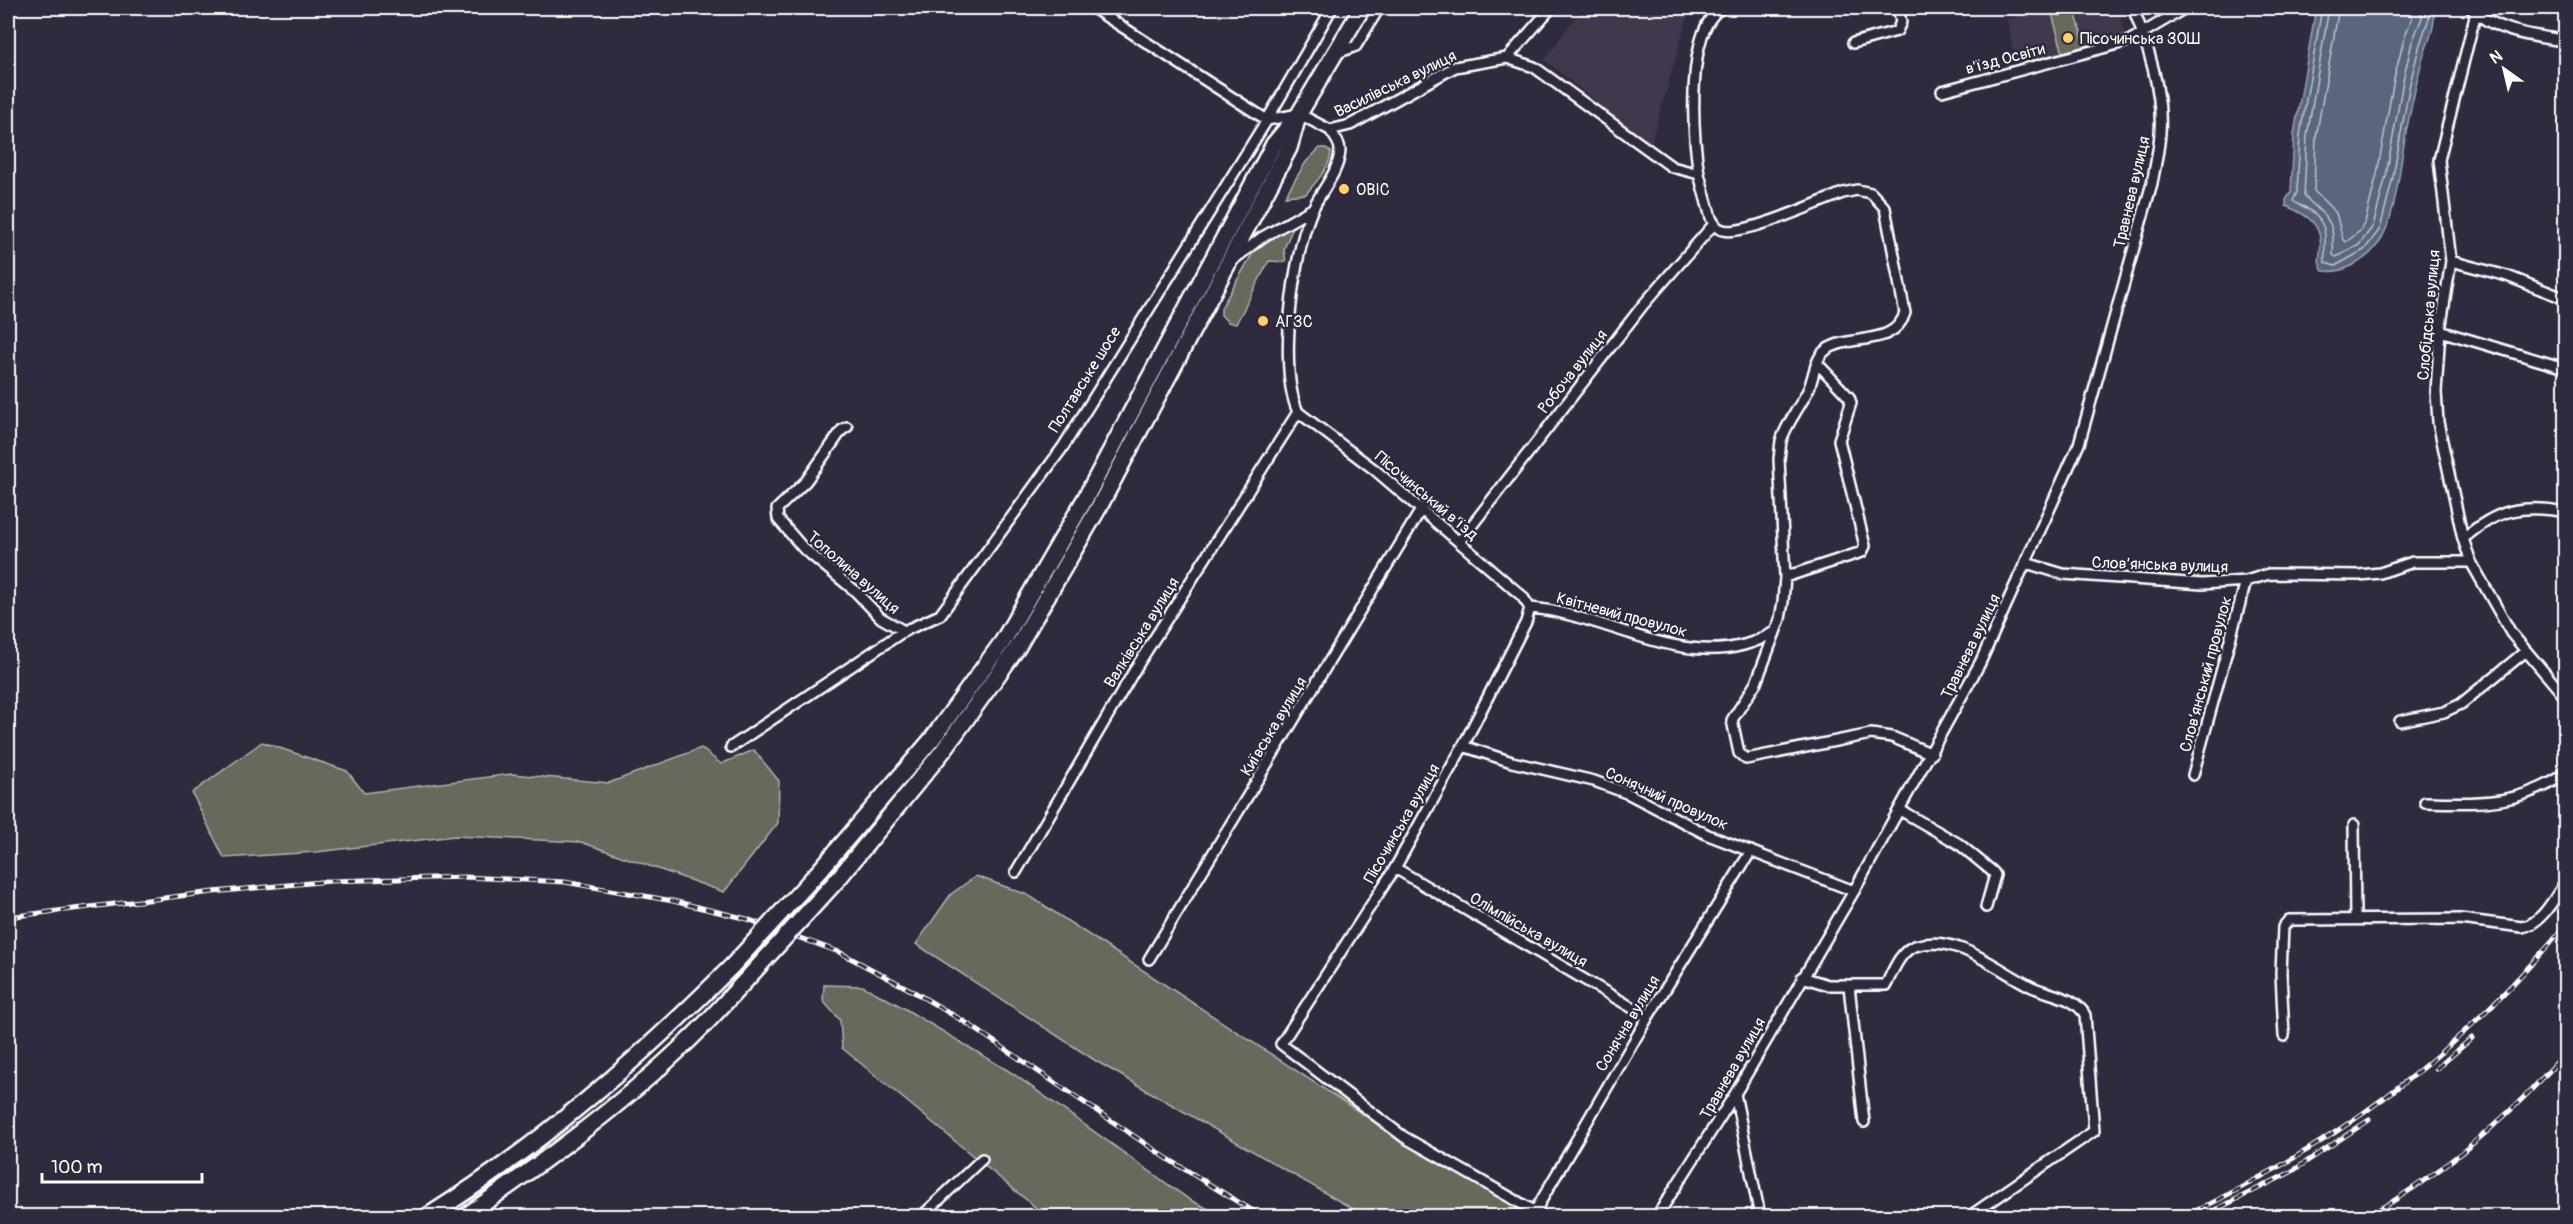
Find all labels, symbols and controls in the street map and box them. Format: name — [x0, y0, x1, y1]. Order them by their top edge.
place label: Пісочинська ЗОШ — [2080, 29, 2200, 49]
marker: Пісочинська ЗОШ — [2061, 31, 2075, 45]
street label: в'їзд Освіти — [1963, 39, 2047, 79]
north arrow — [2474, 39, 2534, 99]
street label: Василівська вулиця — [1331, 46, 1460, 122]
text: N — [2486, 46, 2506, 69]
street label: Травнева вулиця — [2109, 134, 2155, 250]
place label: ОВІС — [1356, 180, 1390, 200]
marker: ОВІС — [1337, 182, 1351, 196]
street label: Слобідська вулиця — [2413, 249, 2445, 381]
place label: АГЗС — [1275, 312, 1313, 332]
marker: АГЗС — [1256, 314, 1270, 328]
street label: Полтавське шосе — [1044, 323, 1125, 436]
street label: Робоча вулиця — [1534, 326, 1612, 418]
street label: Пісочинський в’їзд — [1371, 447, 1482, 545]
street label: Тополина вулиця — [803, 527, 904, 618]
street label: Слов’янська вулиця — [2091, 553, 2229, 577]
street label: Валківська вулиця — [1100, 574, 1184, 691]
street label: Квітневий провулок — [1554, 588, 1689, 642]
street label: Травнева вулиця — [1937, 591, 2005, 702]
street label: Слов’янський провулок — [2176, 594, 2236, 754]
street label: Київська вулиця — [1236, 673, 1311, 780]
street label: Пісочинська вулиця — [1360, 760, 1444, 887]
street label: Сонячний провулок — [1602, 763, 1731, 835]
street label: Олімпійська вулиця — [1466, 888, 1591, 972]
street label: Сонячна вулиця — [1591, 972, 1664, 1075]
street label: Травнева вулиця — [1696, 1014, 1770, 1123]
scale bar — [42, 1146, 202, 1184]
text: 100 m — [51, 1156, 103, 1179]

